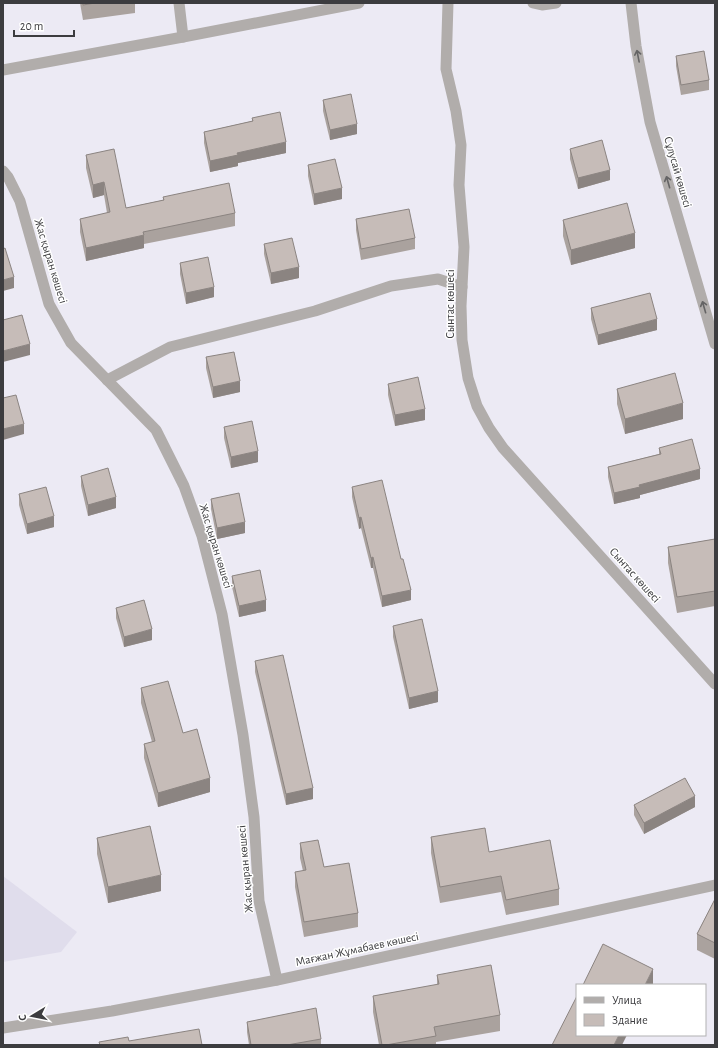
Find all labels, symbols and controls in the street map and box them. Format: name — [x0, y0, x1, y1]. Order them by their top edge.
scale bar — [14, 12, 74, 38]
text: 20 m — [20, 20, 43, 32]
one-way arrow — [633, 50, 641, 63]
street label: Сұлусай көшесі — [661, 135, 694, 209]
one-way arrow — [664, 176, 671, 189]
street label: Жас қыран көшесі — [32, 217, 70, 305]
street label: Сынтас көшесі — [444, 269, 456, 339]
one-way arrow — [700, 301, 707, 314]
street label: Жас қыран көшесі — [197, 502, 235, 590]
street label: Сынтас көшесі — [607, 545, 663, 605]
street label: Жас қыран көшесі — [235, 825, 255, 913]
street label: Мағжан Жұмабаев көшесі — [294, 930, 420, 968]
legend — [576, 984, 706, 1036]
text: Улица — [612, 994, 642, 1006]
north arrow — [12, 996, 52, 1036]
text: С — [17, 1014, 29, 1022]
text: Здание — [612, 1014, 648, 1026]

